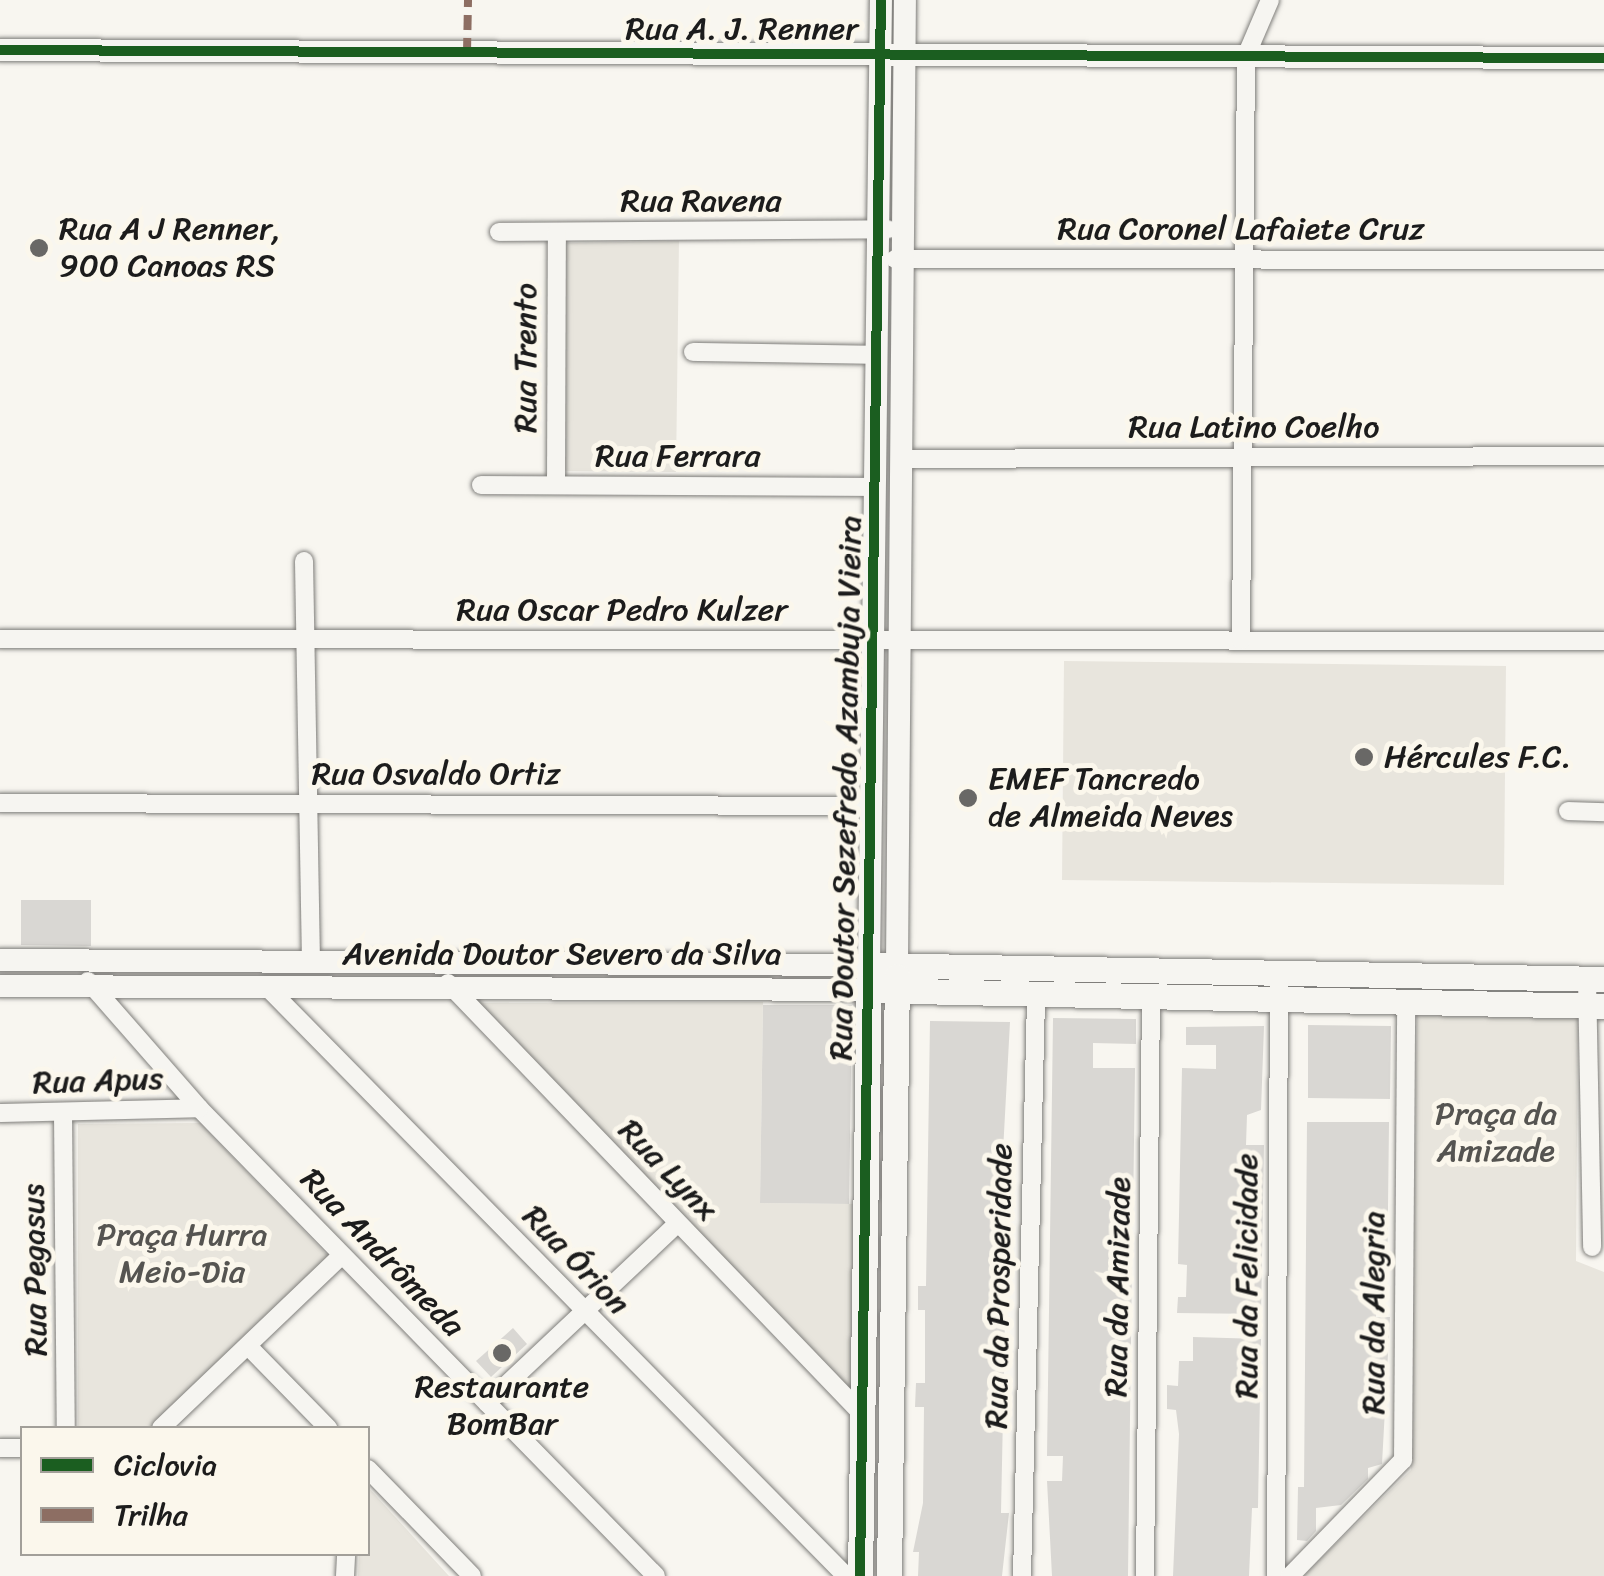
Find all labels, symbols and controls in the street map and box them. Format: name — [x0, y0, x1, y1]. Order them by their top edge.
street label: Rua A. J. Renner — [626, 10, 858, 48]
street label: Rua Ravena — [620, 182, 782, 220]
street label: Rua Coronel Lafaiete Cruz — [1057, 210, 1425, 248]
place label: Rua A J Renner, 900 Canoas RS — [59, 211, 281, 286]
marker: Rua A J Renner, 900 Canoas RS — [28, 237, 50, 259]
street label: Rua Trento — [507, 282, 545, 434]
street label: Rua Latino Coelho — [1129, 408, 1379, 446]
street label: Rua Ferrara — [595, 437, 761, 475]
street label: Rua Doutor Sezefredo Azambuja Vieira — [822, 515, 870, 1061]
street label: Rua Oscar Pedro Kulzer — [457, 591, 787, 629]
place label: Hércules F.C. — [1384, 738, 1571, 776]
marker: Hércules F.C. — [1353, 746, 1375, 768]
street label: Rua Osvaldo Ortiz — [311, 755, 561, 793]
place label: EMEF Tancredo de Almeida Neves — [988, 761, 1236, 836]
marker: EMEF Tancredo de Almeida Neves — [957, 787, 979, 809]
street label: Avenida Doutor Severo da Silva — [343, 935, 781, 973]
street label: Rua Apus — [32, 1060, 164, 1102]
park label: Praça da Amizade — [1435, 1096, 1557, 1171]
street label: Rua Lynx — [610, 1111, 726, 1229]
street label: Rua da Prosperidade — [977, 1142, 1021, 1430]
street label: Rua da Felicidade — [1228, 1153, 1266, 1399]
street label: Rua Andrômeda — [292, 1161, 472, 1345]
street label: Rua da Amizade — [1097, 1177, 1139, 1397]
street label: Rua Pegasus — [14, 1183, 56, 1357]
street label: Rua Órion — [515, 1197, 637, 1323]
street label: Rua da Alegria — [1355, 1212, 1393, 1414]
park label: Praça Hurra Meio-Dia — [96, 1217, 268, 1292]
marker: Restaurante BomBar — [491, 1342, 513, 1364]
place label: Restaurante BomBar — [415, 1369, 589, 1444]
legend — [20, 1426, 370, 1556]
text: Ciclovia — [114, 1438, 217, 1492]
text: Trilha — [114, 1488, 188, 1542]

